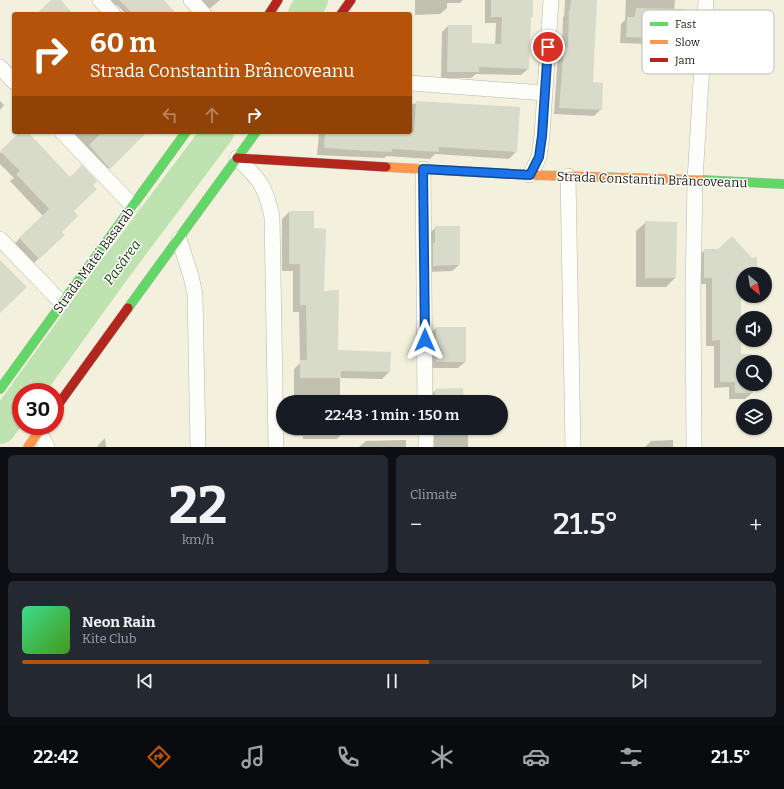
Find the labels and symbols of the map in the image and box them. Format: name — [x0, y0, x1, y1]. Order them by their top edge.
legend — [642, 10, 774, 74]
text: Fast — [675, 18, 696, 31]
pin — [531, 30, 565, 64]
text: Slow — [675, 36, 700, 49]
text: Jam — [674, 54, 695, 67]
street label: Strada Constantin Brâncoveanu — [556, 169, 748, 190]
street label: Strada Matei Basarab — [50, 204, 137, 316]
water label: Pasărea — [100, 236, 144, 288]
north arrow — [736, 267, 772, 303]
position arrow — [404, 319, 446, 361]
speed limit sign: 30 — [12, 383, 64, 435]

